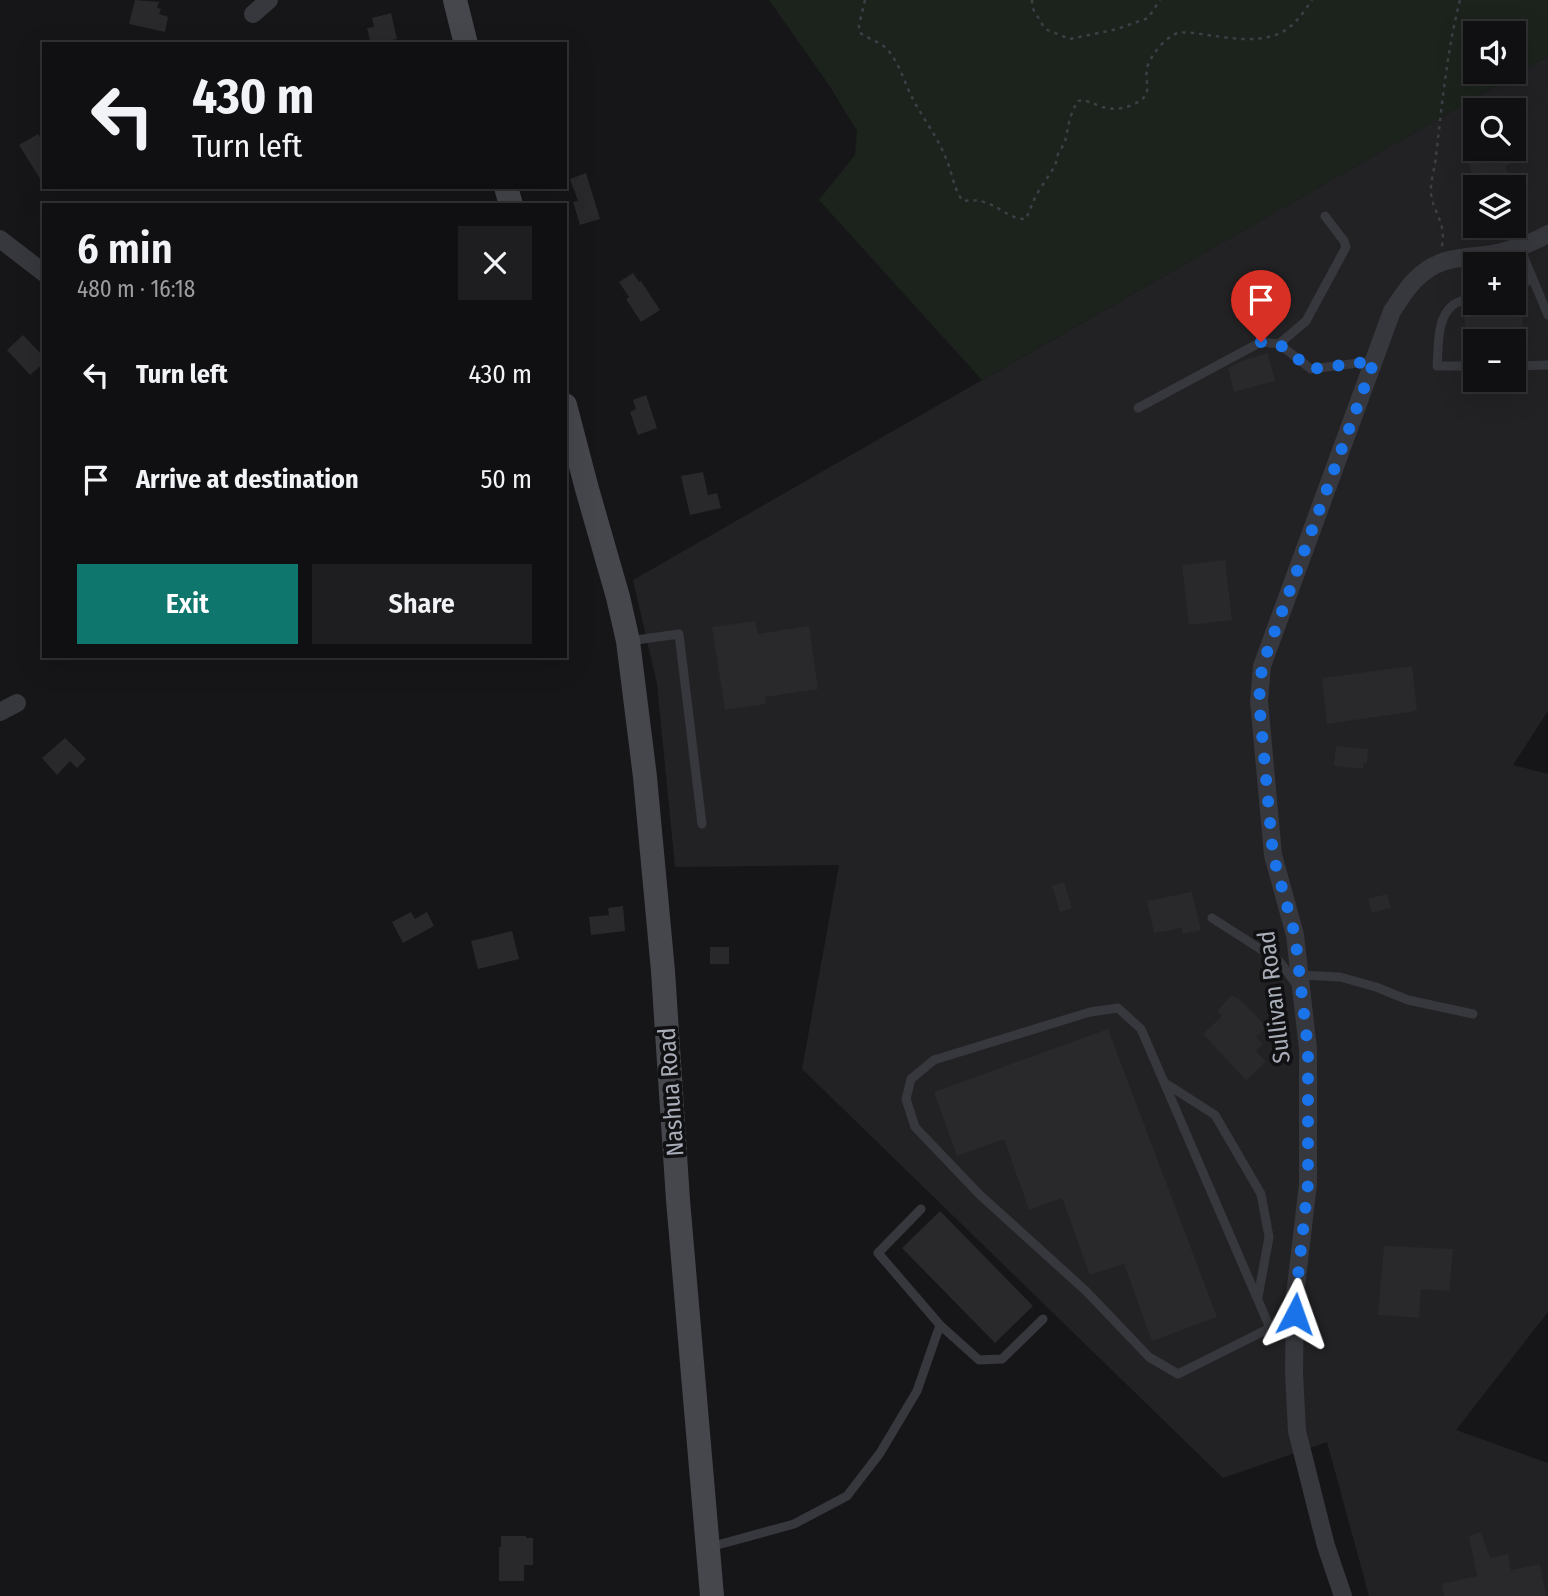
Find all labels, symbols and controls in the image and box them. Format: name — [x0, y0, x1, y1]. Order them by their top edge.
map controls — [1463, 21, 1526, 392]
button: sound — [1463, 21, 1526, 84]
text: 430 m — [192, 67, 314, 126]
icon: left — [77, 70, 168, 161]
button: search — [1463, 98, 1526, 161]
text: Turn left — [192, 127, 302, 165]
button: layers — [1463, 175, 1526, 238]
text: 6 min — [77, 224, 173, 274]
button: close — [458, 226, 532, 300]
button: + — [1463, 252, 1526, 315]
pin — [1231, 270, 1291, 342]
text: 480 m · 16:18 — [77, 275, 195, 303]
icon: arrive — [1242, 281, 1280, 319]
button: − — [1463, 329, 1526, 392]
icon: left — [77, 356, 115, 394]
text: Turn left — [136, 359, 228, 390]
text: 430 m — [468, 359, 532, 390]
icon: arrive — [77, 461, 115, 499]
text: Arrive at destination — [136, 464, 359, 495]
text: 50 m — [480, 464, 532, 495]
button: Exit — [77, 564, 298, 644]
button: Share — [312, 564, 532, 644]
street label: Sullivan Road — [1252, 929, 1296, 1065]
street label: Nashua Road — [653, 1027, 689, 1157]
position arrow — [1258, 1277, 1332, 1351]

